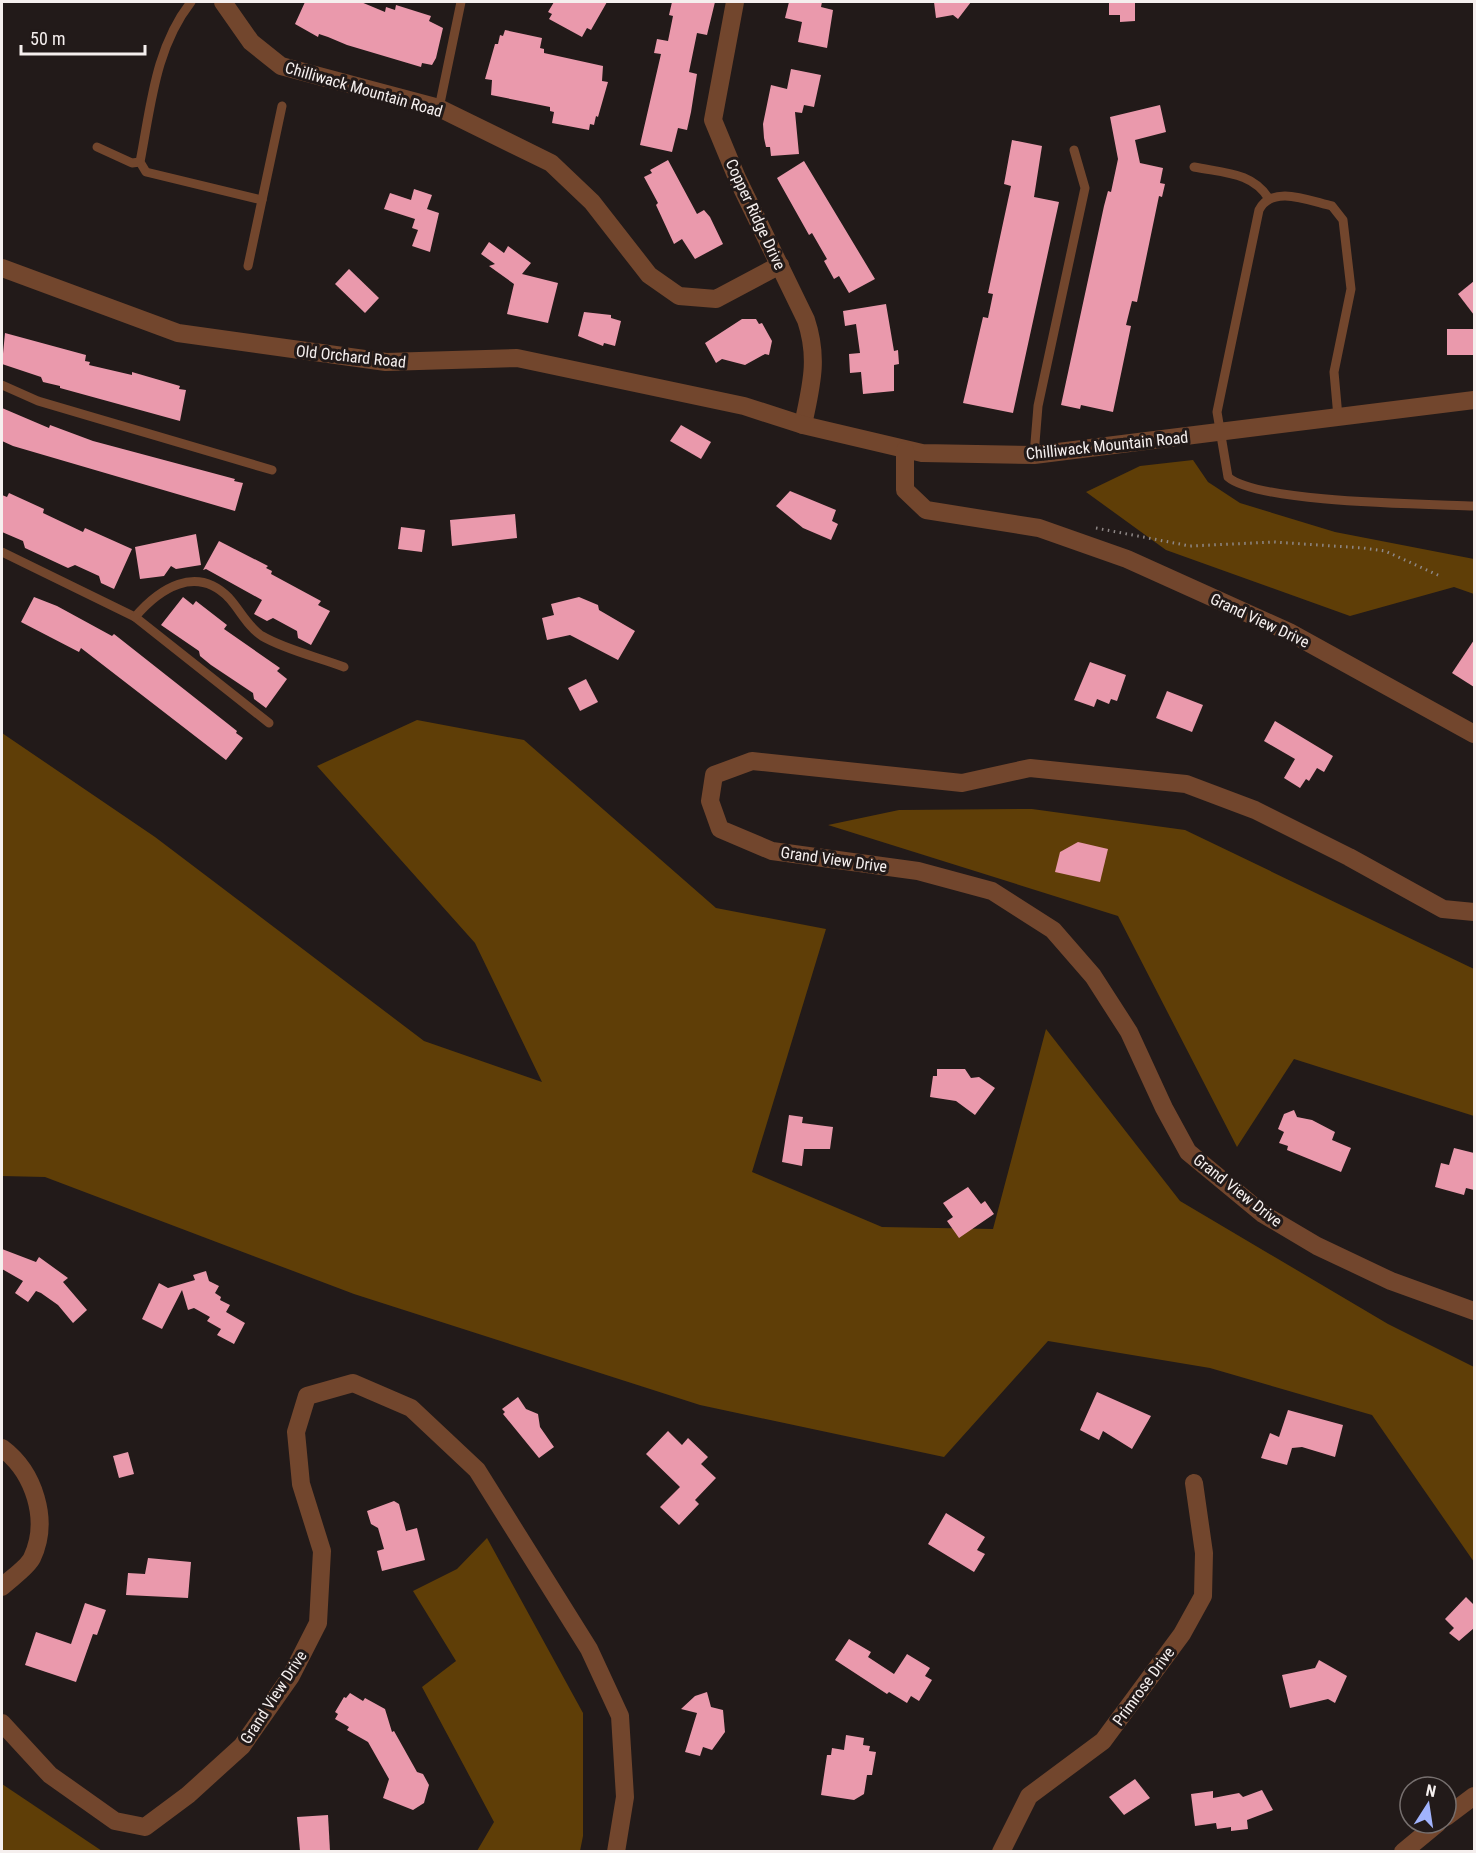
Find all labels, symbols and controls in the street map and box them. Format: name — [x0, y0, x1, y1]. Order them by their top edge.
scale bar — [21, 18, 146, 56]
text: 50 m — [30, 28, 65, 49]
street label: Chilliwack Mountain Road — [283, 58, 445, 121]
street label: Copper Ridge Drive — [722, 156, 790, 273]
street label: Old Orchard Road — [295, 341, 407, 372]
street label: Chilliwack Mountain Road — [1025, 428, 1189, 463]
street label: Grand View Drive — [1207, 589, 1312, 652]
street label: Grand View Drive — [780, 843, 888, 876]
street label: Grand View Drive — [1190, 1150, 1286, 1231]
street label: Primrose Drive — [1109, 1643, 1178, 1729]
street label: Grand View Drive — [236, 1647, 311, 1747]
north arrow — [1398, 1775, 1458, 1835]
text: N — [1424, 1781, 1438, 1801]

